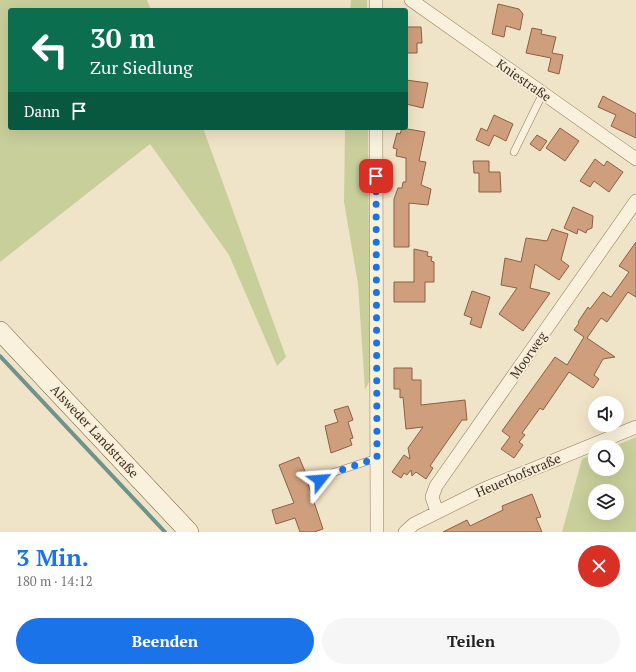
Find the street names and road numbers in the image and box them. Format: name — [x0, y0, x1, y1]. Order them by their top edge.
street label: Kniestraße — [493, 54, 555, 106]
street label: Moorweg — [505, 328, 551, 382]
street label: Alsweder Landstraße — [47, 380, 143, 482]
street label: Heuerhofstraße — [473, 449, 563, 501]

